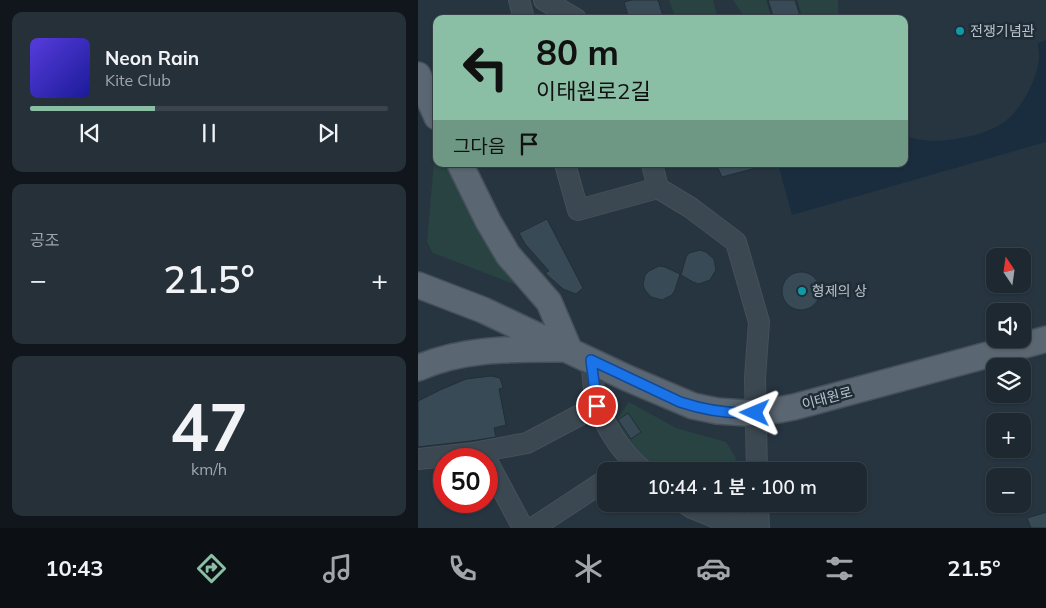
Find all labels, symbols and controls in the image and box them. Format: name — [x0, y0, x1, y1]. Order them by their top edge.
place label: 전쟁기념관 — [970, 22, 1035, 40]
marker: 전쟁기념관 — [954, 25, 966, 37]
text: 80 m — [536, 30, 619, 74]
icon: left — [453, 35, 518, 100]
text: Neon Rain — [105, 46, 199, 70]
text: Kite Club — [105, 70, 171, 90]
text: 이태원로2길 — [536, 77, 650, 105]
icon: previous — [76, 119, 104, 147]
icon: pause — [195, 119, 223, 147]
icon: next — [314, 119, 342, 147]
icon: arrive — [515, 130, 543, 158]
text: 그다음 — [453, 134, 505, 158]
text: 공조 — [30, 230, 59, 250]
north arrow — [986, 248, 1030, 292]
map controls — [986, 248, 1031, 513]
text: 21.5° — [163, 255, 255, 303]
text: − — [30, 262, 47, 297]
text: + — [371, 262, 388, 297]
place label: 형제의 상 — [812, 282, 867, 300]
marker: 형제의 상 — [796, 285, 808, 297]
button: sound — [986, 303, 1031, 348]
button: layers — [986, 358, 1031, 403]
street label: 이태원로 — [800, 383, 854, 413]
pin — [576, 385, 618, 427]
text: 47 — [170, 386, 248, 467]
position arrow — [728, 386, 780, 438]
icon: arrive — [583, 392, 611, 420]
button: + — [986, 413, 1031, 458]
speed limit sign: 50 — [433, 448, 498, 513]
text: km/h — [191, 459, 227, 479]
button: − — [986, 468, 1031, 513]
text: 10:44 · 1 분 · 100 m — [647, 475, 817, 499]
icon: directions — [194, 551, 229, 586]
icon: music — [320, 551, 355, 586]
icon: phone — [445, 551, 480, 586]
icon: climate — [571, 551, 606, 586]
icon: car — [696, 551, 731, 586]
icon: filters — [822, 551, 857, 586]
text: 10:43 — [45, 554, 104, 582]
text: 21.5° — [947, 554, 1001, 582]

